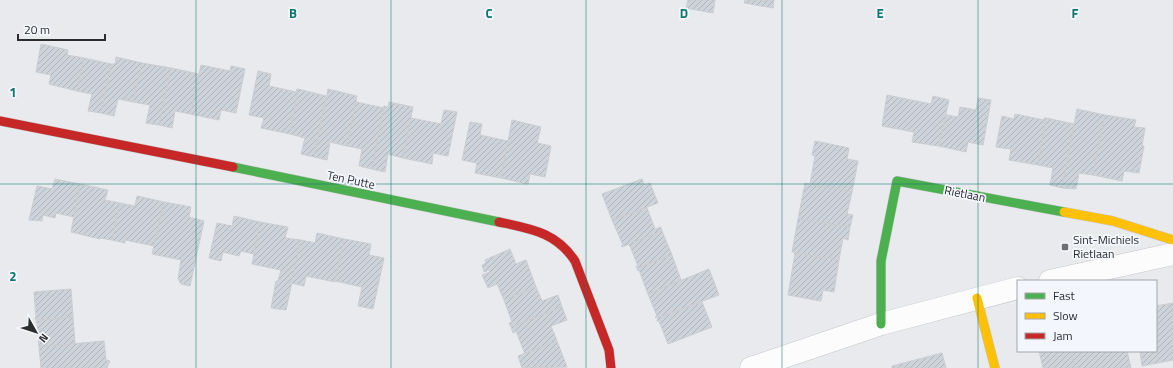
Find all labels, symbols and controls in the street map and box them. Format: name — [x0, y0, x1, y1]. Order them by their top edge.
text: B — [289, 3, 297, 23]
text: C — [485, 3, 493, 23]
text: D — [680, 3, 688, 23]
text: E — [876, 3, 884, 23]
text: F — [1072, 3, 1079, 23]
scale bar — [18, 16, 105, 42]
text: 20 m — [24, 20, 50, 39]
text: 1 — [9, 82, 17, 102]
street label: Ten Putte — [325, 165, 377, 194]
street label: Rietlaan — [943, 180, 987, 207]
place label: Sint-Michiels Rietlaan — [1073, 230, 1140, 263]
marker: Sint-Michiels Rietlaan — [1060, 242, 1070, 252]
text: 2 — [9, 266, 17, 286]
legend — [1017, 280, 1157, 352]
text: Fast — [1053, 286, 1076, 305]
text: Slow — [1053, 306, 1078, 325]
north arrow — [16, 312, 56, 352]
text: Jam — [1053, 326, 1073, 345]
text: N — [35, 330, 52, 346]

